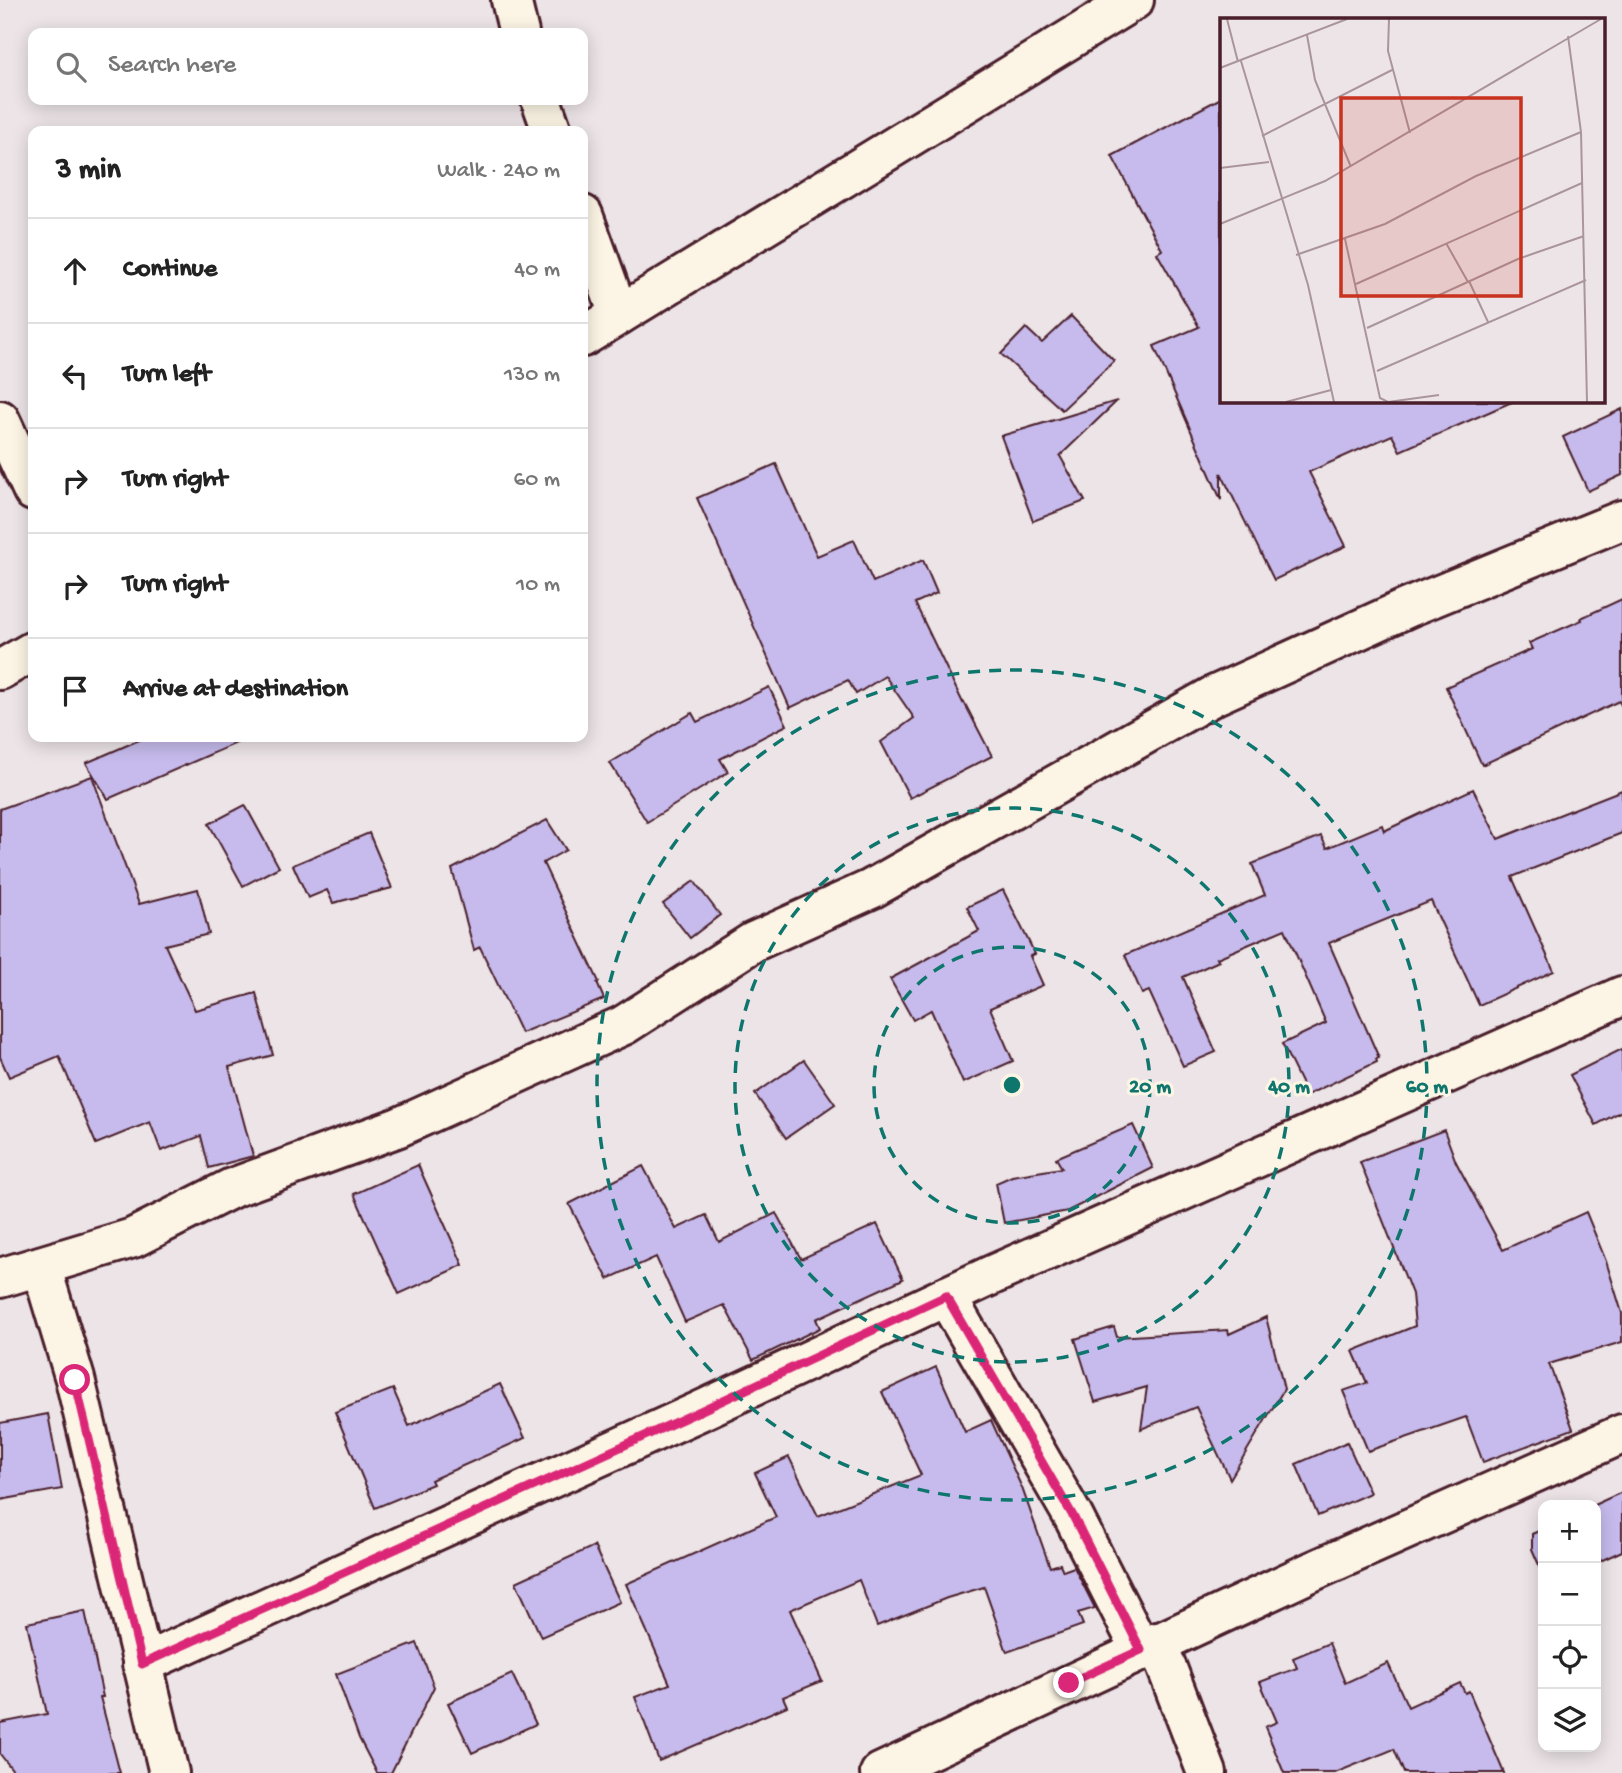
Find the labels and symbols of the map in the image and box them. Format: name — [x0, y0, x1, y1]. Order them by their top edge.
inset map — [1220, 18, 1604, 402]
centre of rings — [1000, 1073, 1024, 1097]
text: 20 m — [1129, 1076, 1171, 1101]
text: 40 m — [1267, 1076, 1310, 1101]
text: 60 m — [1406, 1076, 1448, 1101]
route start — [59, 1364, 90, 1395]
route end — [1053, 1667, 1084, 1698]

